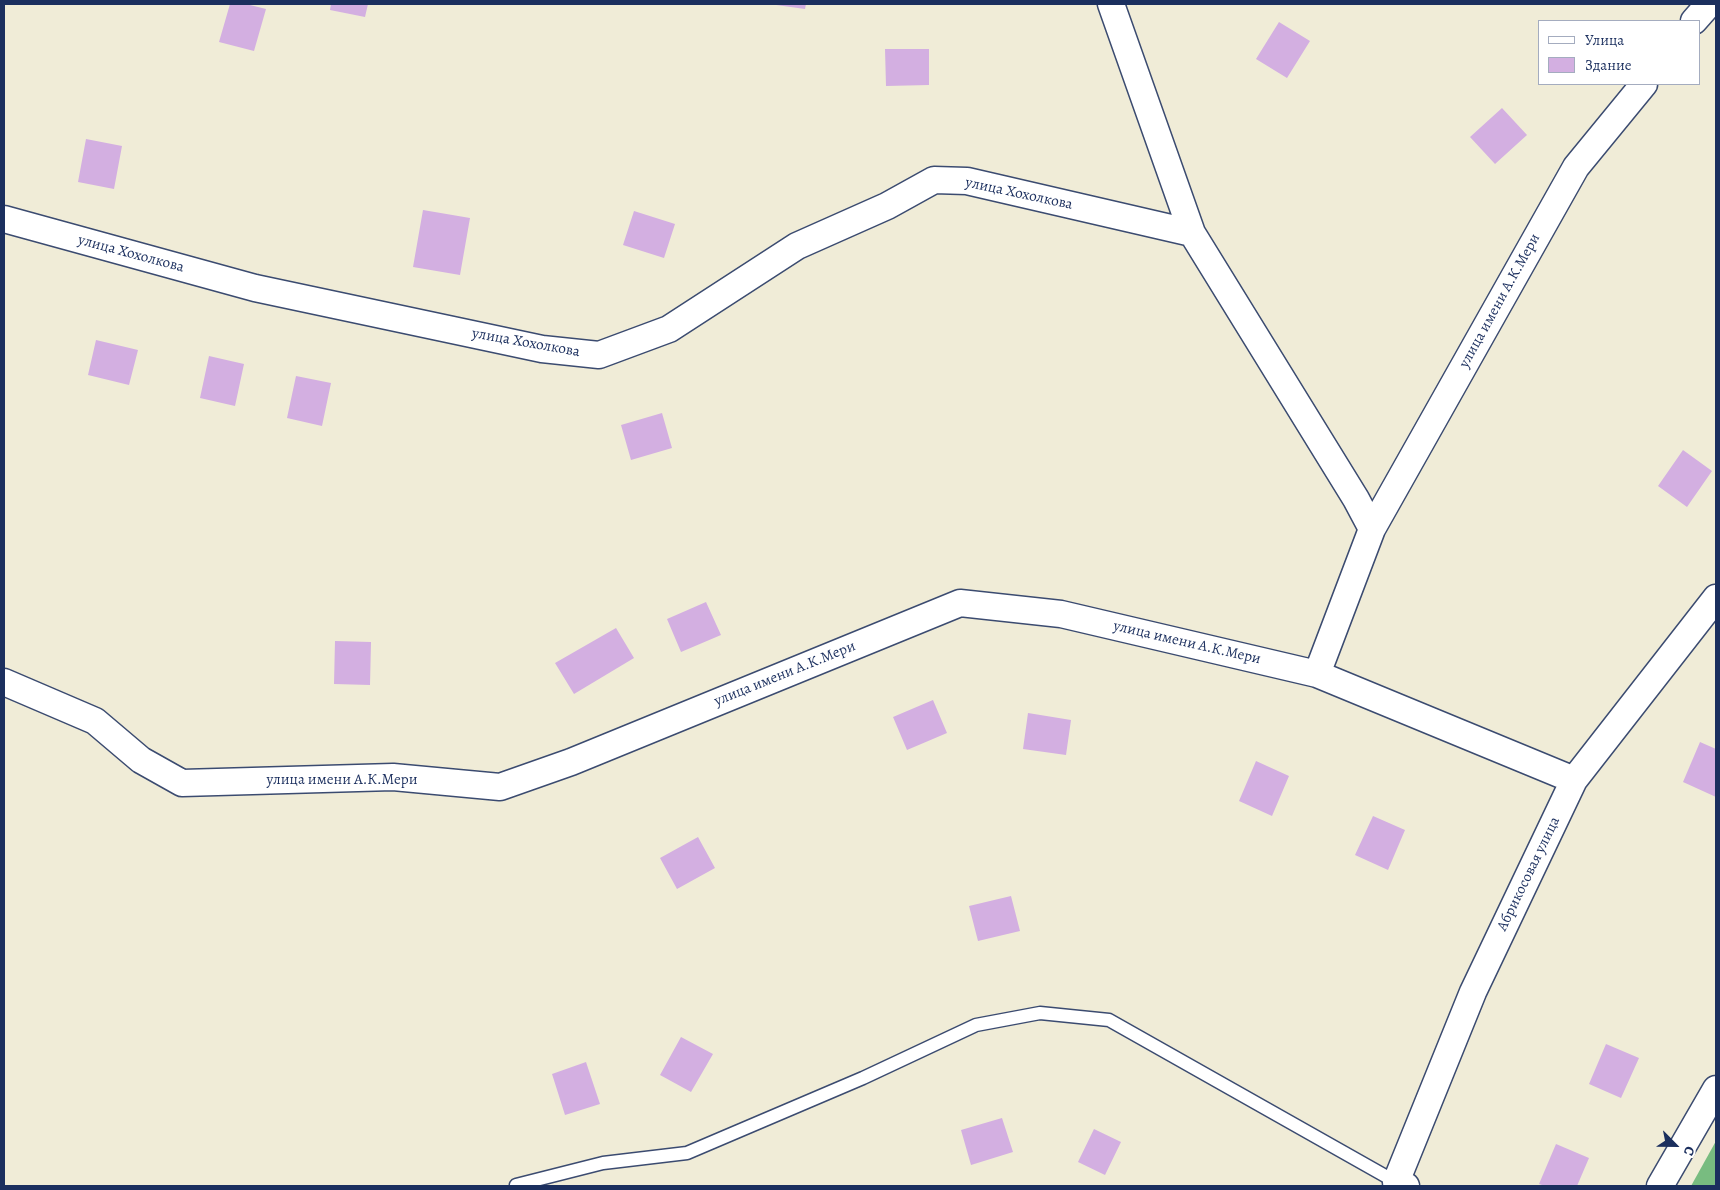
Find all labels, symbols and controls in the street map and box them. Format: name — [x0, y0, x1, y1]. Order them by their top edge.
legend — [1538, 20, 1700, 85]
text: Улица — [1585, 30, 1624, 50]
text: Здание — [1585, 55, 1632, 75]
street label: улица Хохолкова — [964, 174, 1074, 214]
street label: улица Хохолкова — [76, 231, 186, 277]
street label: улица имени А.К.Мери — [1456, 231, 1544, 371]
street label: улица Хохолкова — [471, 325, 581, 361]
street label: улица имени А.К.Мери — [1111, 617, 1263, 669]
street label: улица имени А.К.Мери — [712, 637, 858, 711]
street label: улица имени А.К.Мери — [267, 771, 417, 789]
street label: Абрикосовая улица — [1494, 814, 1564, 934]
north arrow — [1650, 1120, 1700, 1170]
text: С — [1679, 1143, 1700, 1159]

